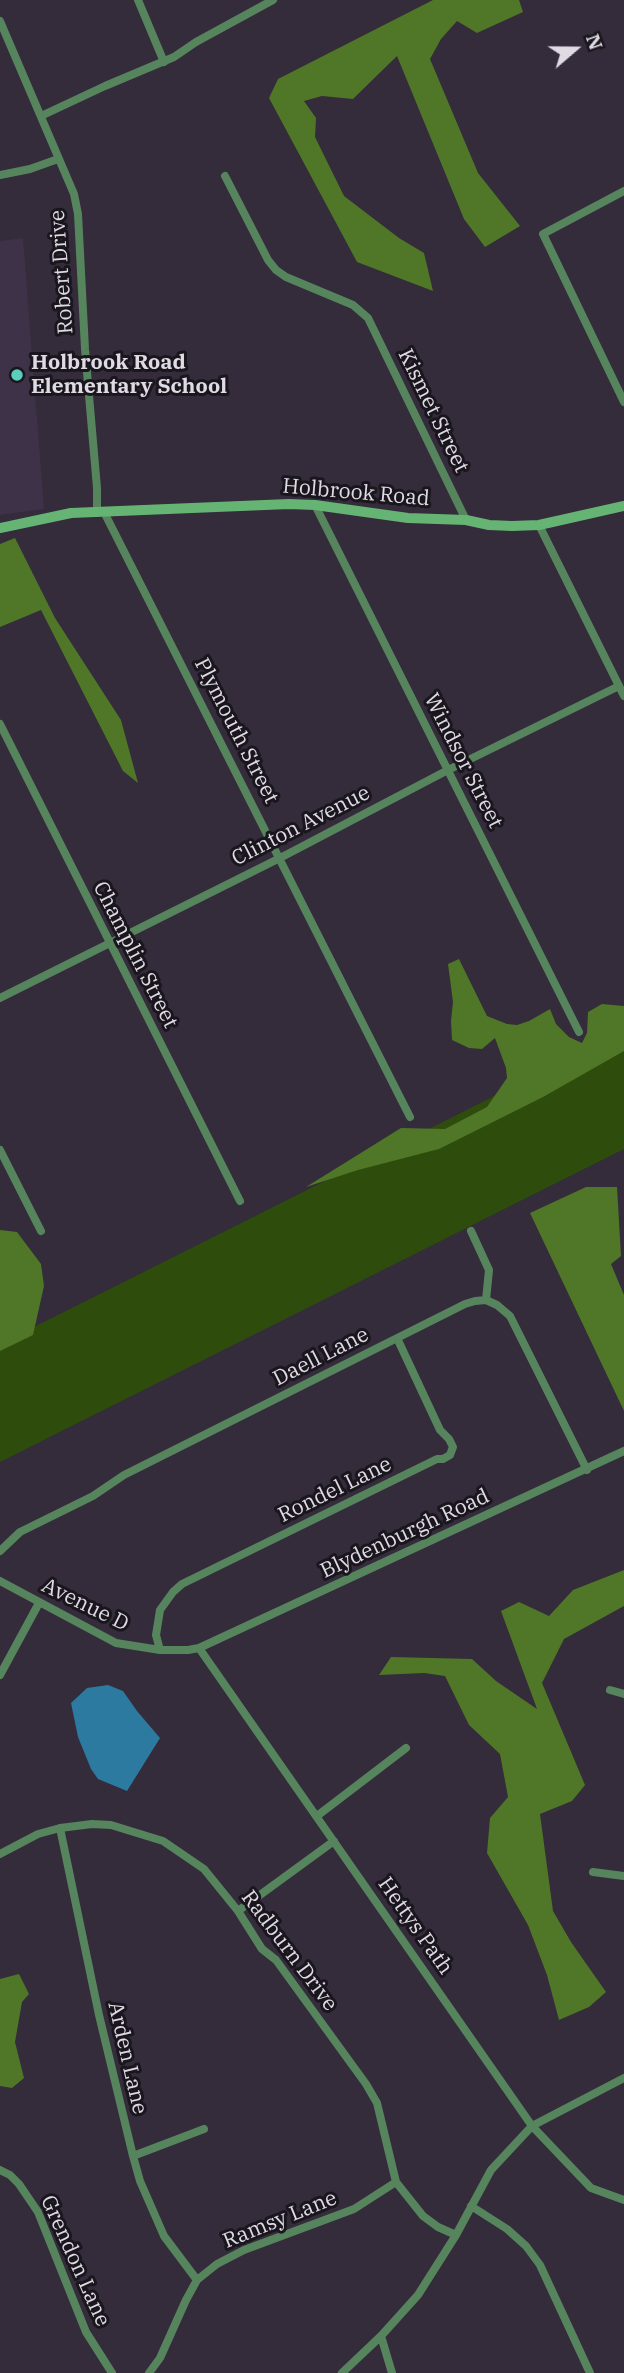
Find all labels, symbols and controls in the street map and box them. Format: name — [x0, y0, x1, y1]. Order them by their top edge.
north arrow — [540, 14, 610, 84]
text: N — [581, 31, 609, 53]
street label: Robert Drive — [45, 209, 79, 335]
street label: Kismet Street — [392, 345, 474, 477]
place label: Holbrook Road Elementary School — [31, 350, 227, 400]
marker: Holbrook Road Elementary School — [9, 367, 25, 383]
street label: Holbrook Road — [281, 474, 431, 512]
street label: Plymouth Street — [188, 654, 284, 808]
street label: Windsor Street — [418, 689, 508, 833]
street label: Clinton Avenue — [228, 780, 374, 872]
street label: Champlin Street — [87, 877, 183, 1033]
street label: Daell Lane — [269, 1322, 373, 1392]
street label: Rondel Lane — [274, 1452, 396, 1528]
street label: Blydenburgh Road — [317, 1484, 493, 1584]
street label: Avenue D — [37, 1573, 133, 1637]
street label: Hettys Path — [372, 1872, 458, 1980]
street label: Radburn Drive — [235, 1886, 343, 2016]
street label: Arden Lane — [102, 1999, 152, 2117]
street label: Ramsy Lane — [219, 2186, 341, 2254]
street label: Grendon Lane — [35, 2192, 115, 2330]

